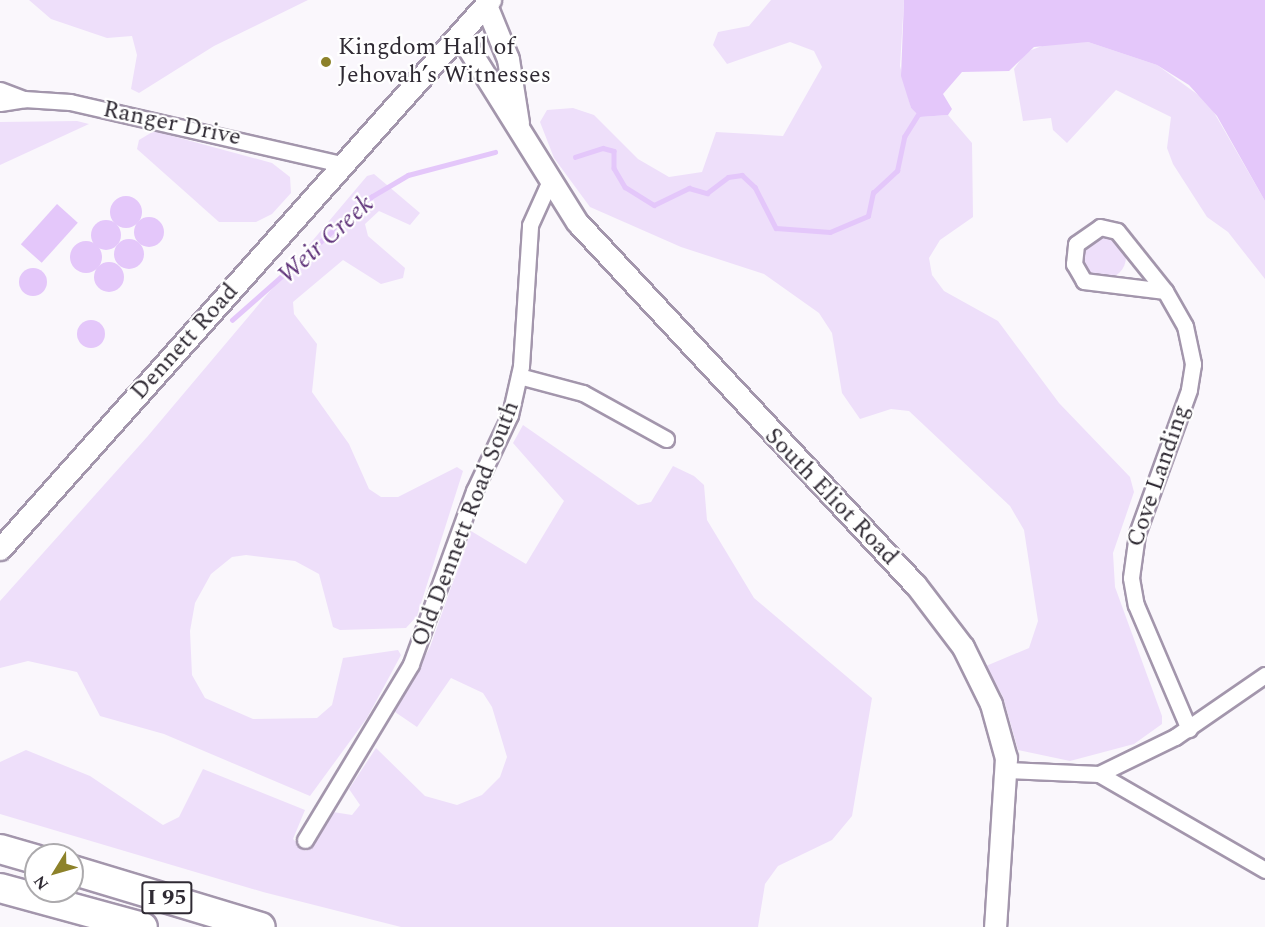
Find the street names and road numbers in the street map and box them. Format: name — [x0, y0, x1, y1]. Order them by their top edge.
street label: Ranger Drive — [100, 95, 244, 153]
street label: Dennett Road — [125, 278, 245, 406]
street label: Old Dennett Road South — [406, 397, 526, 651]
street label: Cove Landing — [1121, 401, 1197, 551]
street label: South Eliot Road — [758, 422, 904, 572]
road number: I 95 — [140, 879, 194, 917]

